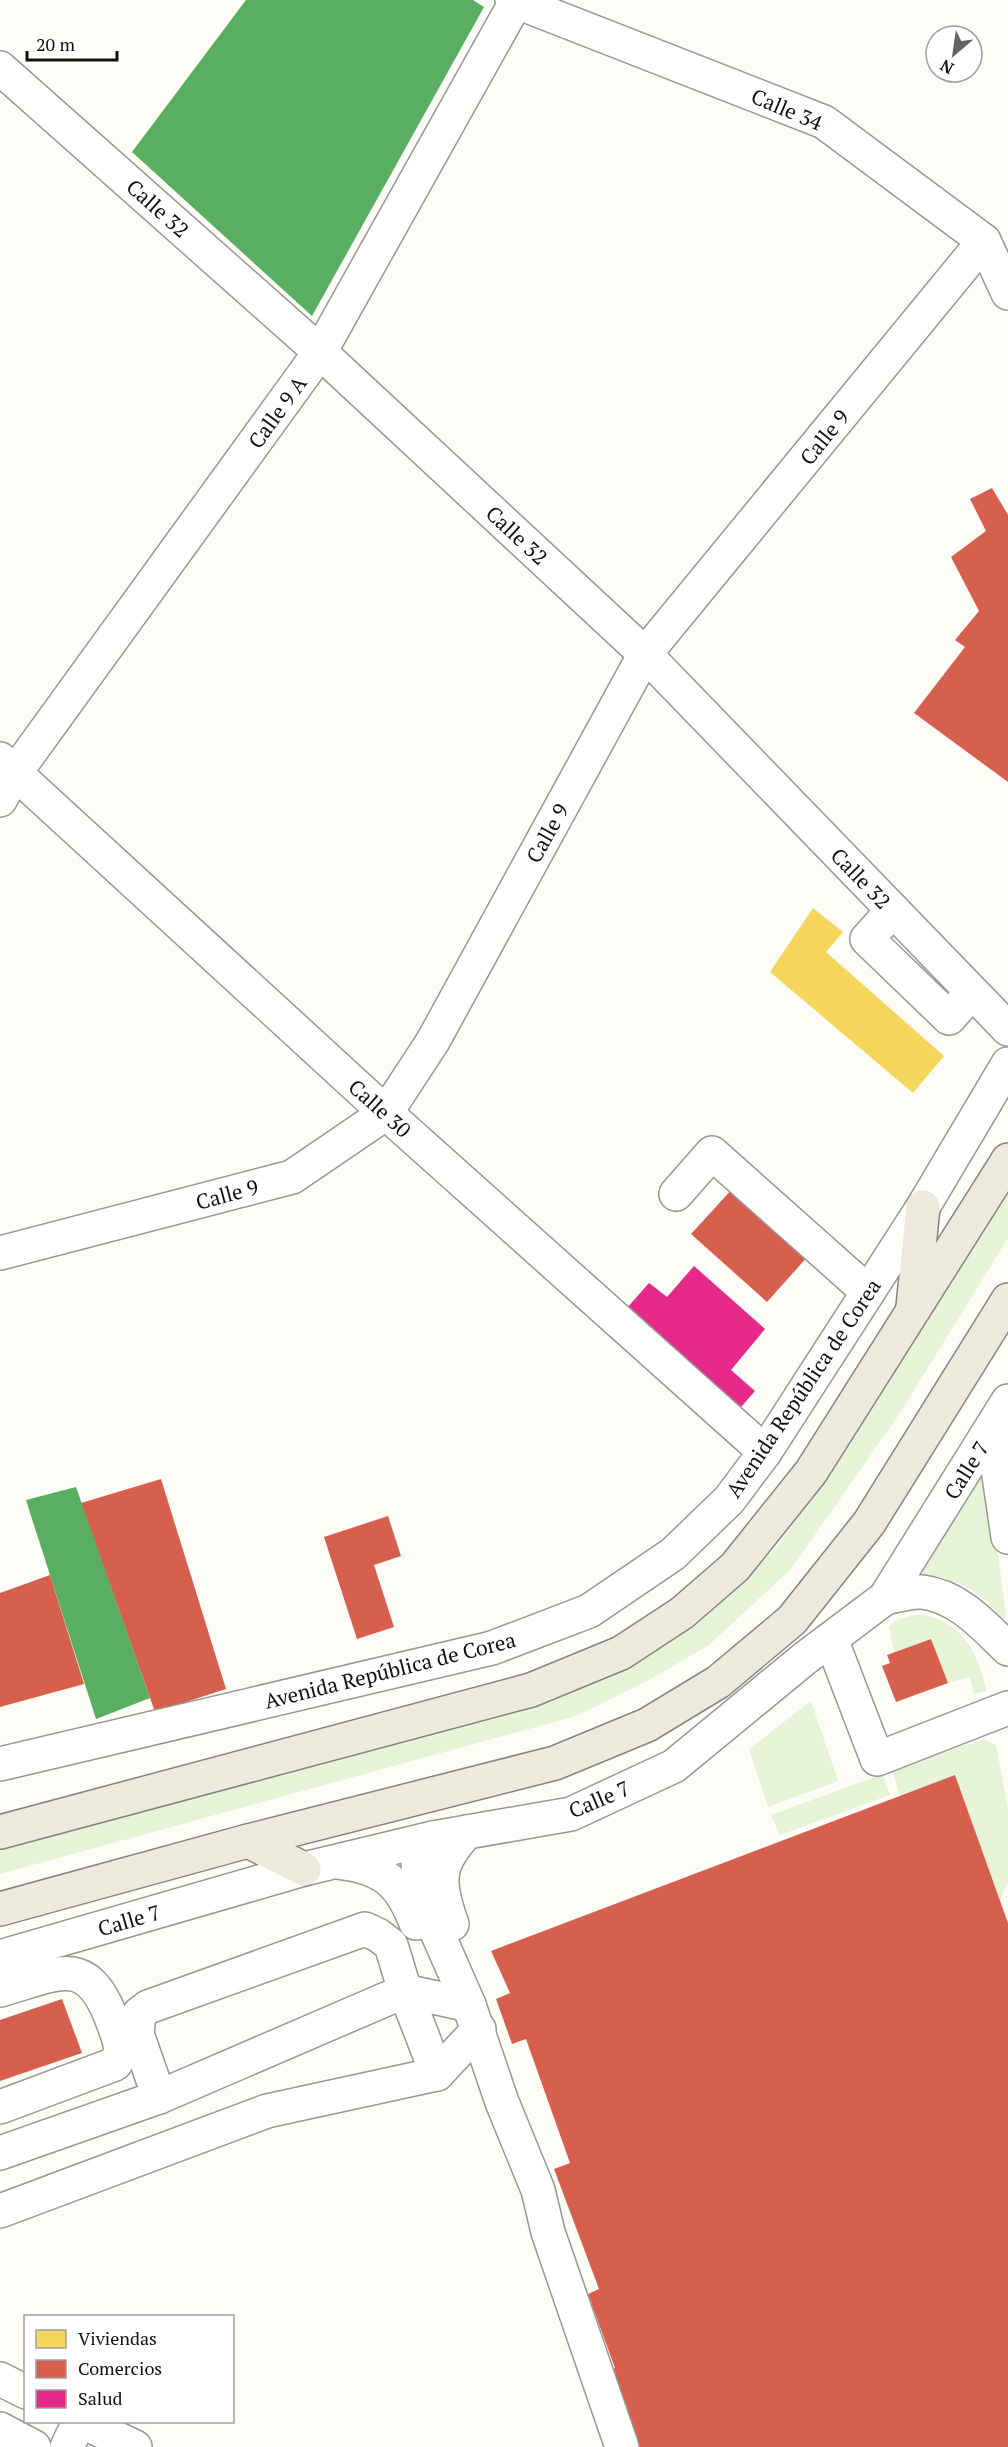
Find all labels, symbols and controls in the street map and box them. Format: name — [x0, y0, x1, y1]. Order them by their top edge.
scale bar — [27, 24, 117, 62]
north arrow — [924, 24, 984, 84]
text: 20 m — [36, 32, 76, 56]
text: N — [936, 55, 957, 80]
street label: Calle 34 — [747, 81, 828, 137]
street label: Calle 32 — [121, 173, 195, 243]
street label: Calle 9 A — [241, 370, 313, 454]
street label: Calle 9 — [793, 403, 855, 471]
street label: Calle 32 — [480, 499, 554, 571]
street label: Calle 9 — [519, 798, 575, 868]
street label: Calle 32 — [825, 841, 897, 915]
street label: Calle 30 — [343, 1073, 417, 1143]
street label: Calle 9 — [193, 1172, 261, 1216]
street label: Avenida República de Corea — [719, 1273, 887, 1503]
street label: Calle 7 — [937, 1436, 995, 1504]
street label: Avenida República de Corea — [261, 1625, 519, 1715]
street label: Calle 7 — [564, 1774, 634, 1824]
street label: Calle 7 — [95, 1898, 163, 1942]
legend — [24, 2315, 234, 2423]
text: Viviendas — [78, 2326, 157, 2350]
text: Comercios — [78, 2356, 162, 2380]
text: Salud — [78, 2386, 122, 2410]

